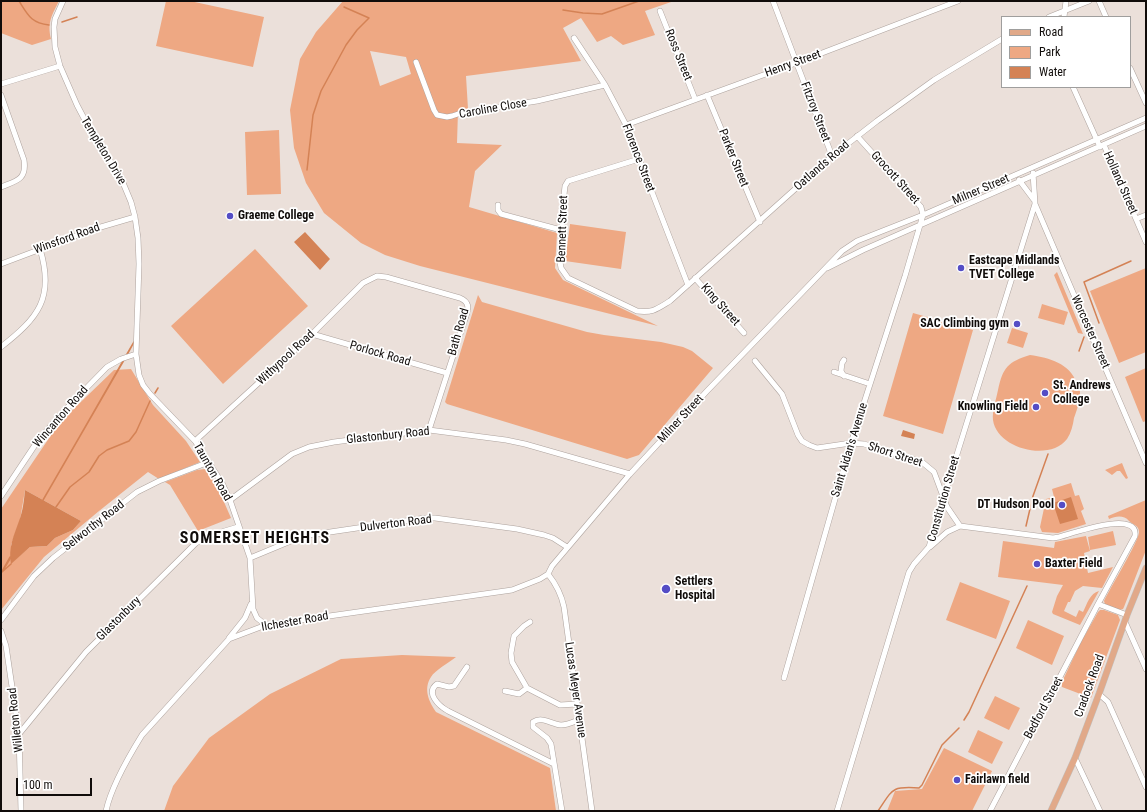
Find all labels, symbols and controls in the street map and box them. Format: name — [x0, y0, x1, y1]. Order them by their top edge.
legend — [1001, 16, 1131, 88]
text: Road — [1039, 25, 1063, 39]
street label: Ross Street — [661, 27, 695, 83]
text: Park — [1039, 45, 1060, 59]
street label: Henry Street — [763, 47, 823, 81]
text: Water — [1039, 65, 1067, 79]
street label: Fitzroy Street — [797, 80, 833, 144]
street label: Caroline Close — [458, 96, 528, 122]
street label: Templeton Drive — [77, 114, 129, 188]
street label: Florence Street — [618, 122, 658, 194]
street label: Parker Street — [715, 127, 751, 189]
street label: Oatlands Road — [791, 138, 853, 194]
street label: Grocott Street — [868, 149, 922, 207]
street label: Holland Street — [1100, 149, 1140, 217]
street label: Milner Street — [950, 172, 1012, 208]
street label: Bennett Street — [555, 195, 571, 263]
place label: Graeme College — [238, 209, 314, 223]
marker: Graeme College — [225, 211, 235, 221]
street label: Winsford Road — [32, 220, 102, 258]
place label: Eastcape Midlands TVET College — [969, 254, 1059, 282]
marker: Eastcape Midlands TVET College — [956, 263, 966, 273]
street label: King Street — [697, 281, 743, 329]
street label: Worcester Street — [1067, 293, 1113, 371]
street label: Bath Road — [445, 307, 473, 357]
place label: SAC Climbing gym — [920, 317, 1009, 331]
marker: SAC Climbing gym — [1012, 319, 1022, 329]
street label: Withypool Road — [254, 328, 318, 388]
street label: Porlock Road — [348, 338, 412, 370]
place label: St. Andrews College — [1053, 379, 1111, 407]
street label: Wincanton Road — [30, 383, 92, 451]
marker: St. Andrews College — [1040, 388, 1050, 398]
street label: Milner Street — [655, 392, 707, 446]
place label: Knowling Field — [958, 400, 1028, 414]
street label: Saint Aidan's Avenue — [829, 401, 871, 499]
marker: Knowling Field — [1031, 402, 1041, 412]
street label: Glastonbury Road — [346, 424, 430, 448]
street label: Short Street — [866, 439, 924, 471]
street label: Taunton Road — [189, 440, 235, 504]
street label: Constitution Street — [925, 454, 963, 544]
street label: Selworthy Road — [61, 498, 127, 554]
place label: DT Hudson Pool — [977, 498, 1054, 512]
marker: DT Hudson Pool — [1057, 500, 1067, 510]
street label: Dulverton Road — [359, 512, 433, 536]
district label: SOMERSET HEIGHTS — [180, 529, 330, 549]
place label: Baxter Field — [1045, 557, 1102, 571]
marker: Baxter Field — [1032, 559, 1042, 569]
place label: Settlers Hospital — [675, 575, 715, 603]
marker: Settlers Hospital — [660, 583, 672, 595]
street label: Glastonbury — [94, 594, 144, 644]
street label: Ilchester Road — [260, 609, 330, 635]
street label: Lucas Meyer Avenue — [561, 641, 589, 739]
street label: Cradock Road — [1072, 653, 1108, 719]
street label: Bedford Street — [1022, 674, 1066, 742]
street label: Willeton Road — [5, 687, 27, 753]
scale bar — [18, 770, 94, 796]
place label: Fairlawn field — [965, 773, 1029, 787]
marker: Fairlawn field — [952, 775, 962, 785]
text: 100 m — [23, 778, 53, 792]

